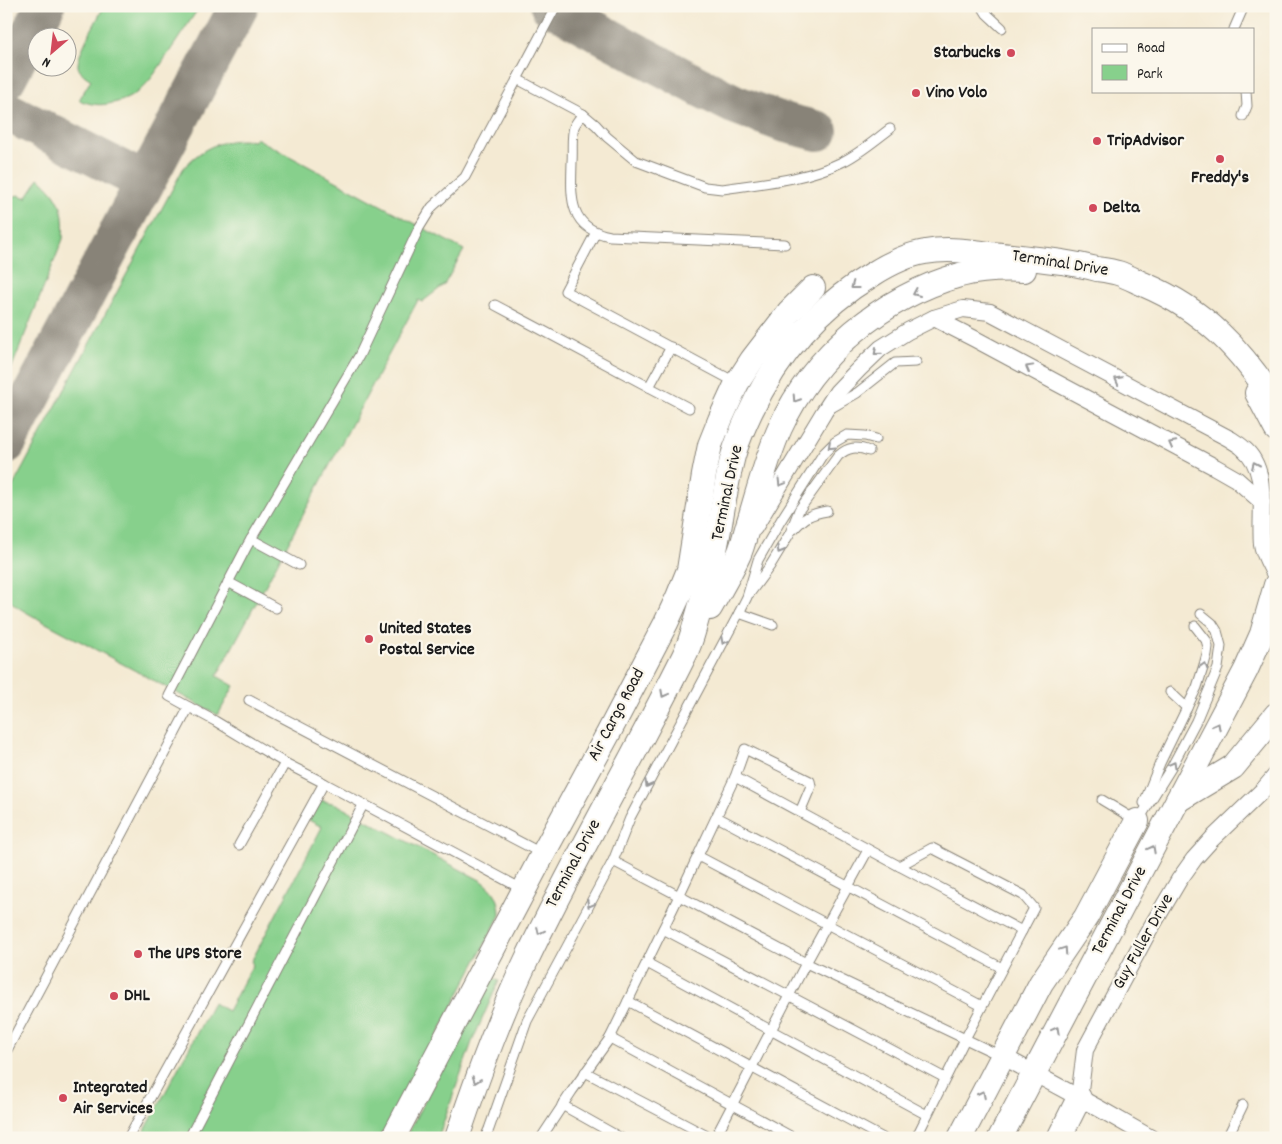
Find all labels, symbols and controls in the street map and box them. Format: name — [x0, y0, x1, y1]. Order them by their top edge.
north arrow — [28, 28, 78, 78]
legend — [1092, 28, 1254, 92]
text: Road — [1137, 38, 1165, 60]
place label: Starbucks — [934, 41, 1001, 66]
marker: Starbucks — [1005, 47, 1017, 59]
text: N — [39, 51, 55, 72]
text: Park — [1137, 64, 1163, 86]
place label: Vino Volo — [926, 81, 987, 106]
marker: Vino Volo — [910, 87, 922, 99]
place label: TripAdvisor — [1107, 129, 1184, 154]
marker: TripAdvisor — [1091, 135, 1103, 147]
marker: Freddy's — [1214, 153, 1226, 165]
place label: Freddy's — [1191, 166, 1249, 191]
place label: Delta — [1103, 196, 1140, 221]
marker: Delta — [1087, 202, 1099, 214]
street label: Terminal Drive — [1010, 244, 1110, 284]
one-way arrow — [851, 281, 860, 289]
one-way arrow — [912, 286, 921, 297]
one-way arrow — [874, 346, 883, 355]
one-way arrow — [1025, 364, 1034, 374]
one-way arrow — [1115, 376, 1124, 386]
one-way arrow — [793, 393, 802, 403]
one-way arrow — [828, 440, 837, 449]
one-way arrow — [1168, 440, 1177, 450]
street label: Terminal Drive — [706, 443, 750, 543]
one-way arrow — [1252, 462, 1262, 471]
one-way arrow — [777, 478, 787, 487]
one-way arrow — [777, 544, 787, 553]
place label: United States Postal Service — [379, 617, 475, 663]
marker: United States Postal Service — [363, 633, 375, 645]
one-way arrow — [721, 635, 731, 644]
one-way arrow — [1198, 663, 1208, 671]
street label: Air Cargo Road — [582, 664, 652, 766]
one-way arrow — [660, 688, 670, 697]
one-way arrow — [1211, 722, 1221, 731]
one-way arrow — [1166, 761, 1176, 770]
one-way arrow — [644, 779, 654, 788]
street label: Terminal Drive — [540, 815, 608, 913]
one-way arrow — [1146, 846, 1156, 855]
street label: Terminal Drive — [1086, 862, 1154, 960]
street label: Guy Fuller Drive — [1107, 890, 1181, 994]
one-way arrow — [586, 899, 596, 908]
one-way arrow — [536, 926, 546, 935]
place label: The UPS Store — [148, 942, 242, 967]
one-way arrow — [1058, 946, 1067, 956]
marker: The UPS Store — [132, 948, 144, 960]
place label: DHL — [124, 984, 151, 1009]
marker: DHL — [108, 990, 120, 1002]
one-way arrow — [1050, 1027, 1060, 1036]
one-way arrow — [472, 1075, 482, 1084]
place label: Integrated Air Services — [73, 1076, 153, 1122]
one-way arrow — [976, 1091, 986, 1100]
marker: Integrated Air Services — [57, 1092, 69, 1104]

